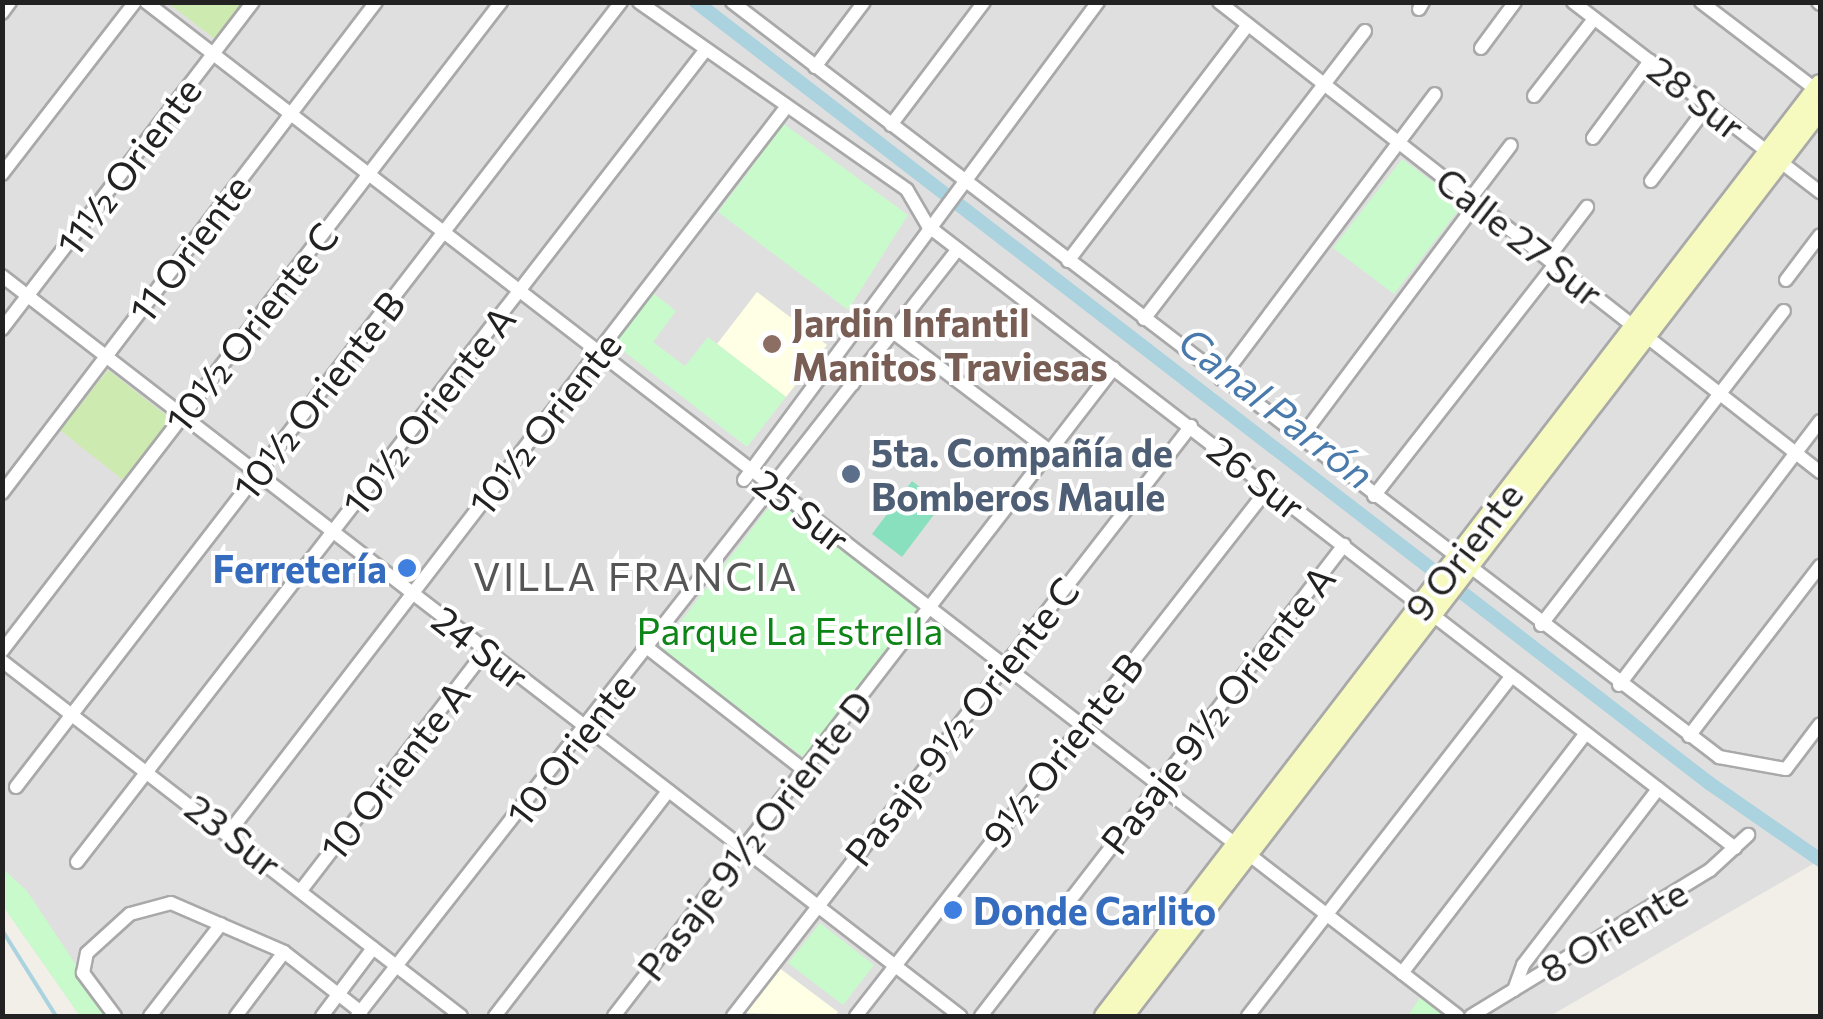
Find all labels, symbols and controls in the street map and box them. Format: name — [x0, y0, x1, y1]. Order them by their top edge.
street label: 28 Sur — [1640, 45, 1754, 149]
street label: 11½ Oriente — [46, 68, 210, 264]
street label: Calle 27 Sur — [1427, 157, 1613, 315]
street label: 11 Oriente — [119, 165, 259, 331]
street label: 10½ Oriente C — [155, 213, 347, 441]
street label: 10½ Oriente B — [223, 282, 413, 508]
street label: 10½ Oriente A — [332, 296, 524, 524]
place label: Jardin Infantil Manitos Traviesas — [792, 299, 1108, 388]
water label: Canal Parrón — [1170, 316, 1384, 498]
street label: 10½ Oriente — [458, 322, 630, 524]
marker: Jardin Infantil Manitos Traviesas — [761, 333, 783, 355]
street label: 26 Sur — [1200, 425, 1314, 529]
place label: 5ta. Compañía de Bomberos Maule — [871, 429, 1173, 518]
street label: 25 Sur — [745, 459, 859, 561]
marker: 5ta. Compañía de Bomberos Maule — [840, 463, 862, 485]
street label: 9 Oriente — [1395, 473, 1531, 629]
place label: Ferretería — [213, 545, 387, 591]
district label: VILLA FRANCIA — [473, 551, 799, 599]
street label: Pasaje 9½ Oriente A — [1090, 556, 1344, 862]
marker: Ferretería — [396, 557, 418, 579]
street label: Pasaje 9½ Oriente C — [834, 568, 1088, 874]
street label: 24 Sur — [424, 595, 538, 699]
park label: Parque La Estrella — [637, 607, 943, 653]
street label: 9½ Oriente B — [972, 644, 1152, 856]
street label: 10 Oriente — [496, 663, 644, 835]
street label: 10 Oriente A — [310, 671, 478, 869]
street label: Pasaje 9½ Oriente D — [627, 681, 881, 989]
street label: 23 Sur — [177, 784, 291, 886]
street label: 8 Oriente — [1531, 868, 1695, 992]
place label: Donde Carlito — [973, 887, 1216, 933]
marker: Donde Carlito — [942, 899, 964, 921]

